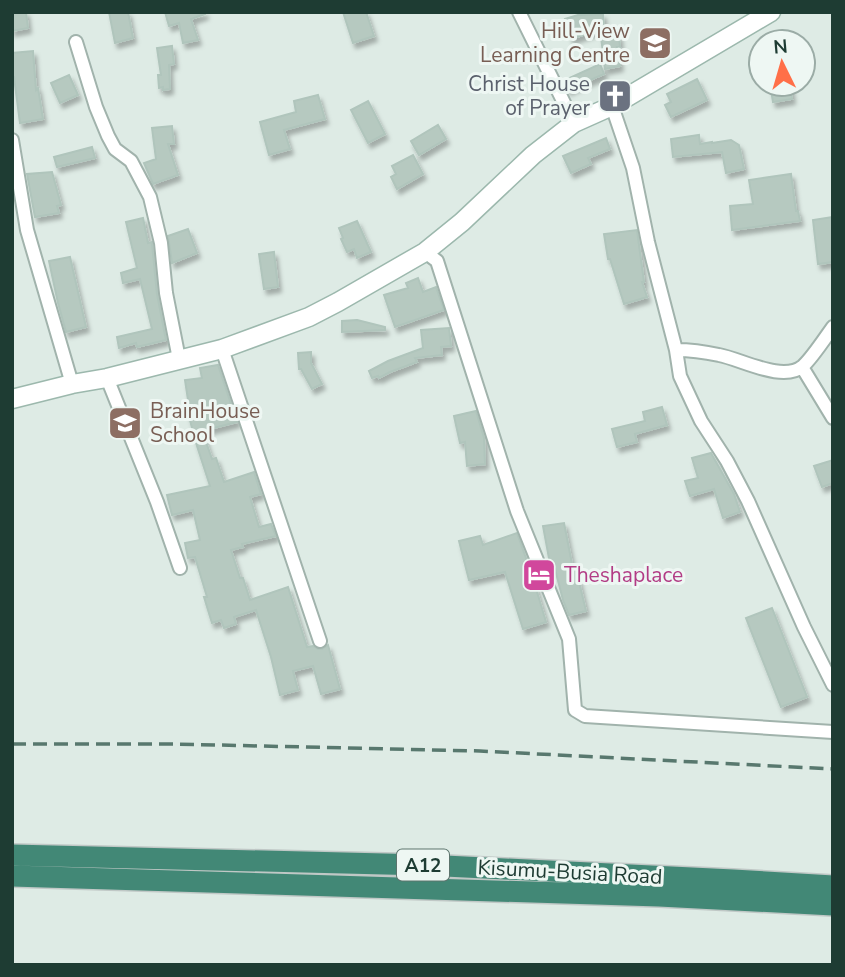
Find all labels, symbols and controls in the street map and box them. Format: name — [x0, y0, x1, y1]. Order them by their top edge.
place label: Hill-View Learning Centre — [480, 17, 630, 69]
school or university icon: Hill-View Learning Centre — [636, 24, 674, 62]
north arrow — [747, 28, 817, 98]
text: N — [772, 33, 789, 61]
place label: Christ House of Prayer — [468, 70, 590, 122]
church icon: Christ House of Prayer — [596, 77, 634, 115]
place label: BrainHouse School — [150, 397, 260, 449]
school or university icon: BrainHouse School — [106, 404, 144, 442]
hotel icon: Theshaplace — [520, 556, 558, 594]
place label: Theshaplace — [564, 561, 683, 589]
road number: A12 — [397, 850, 449, 880]
street label: Kisumu-Busia Road — [477, 853, 663, 891]

